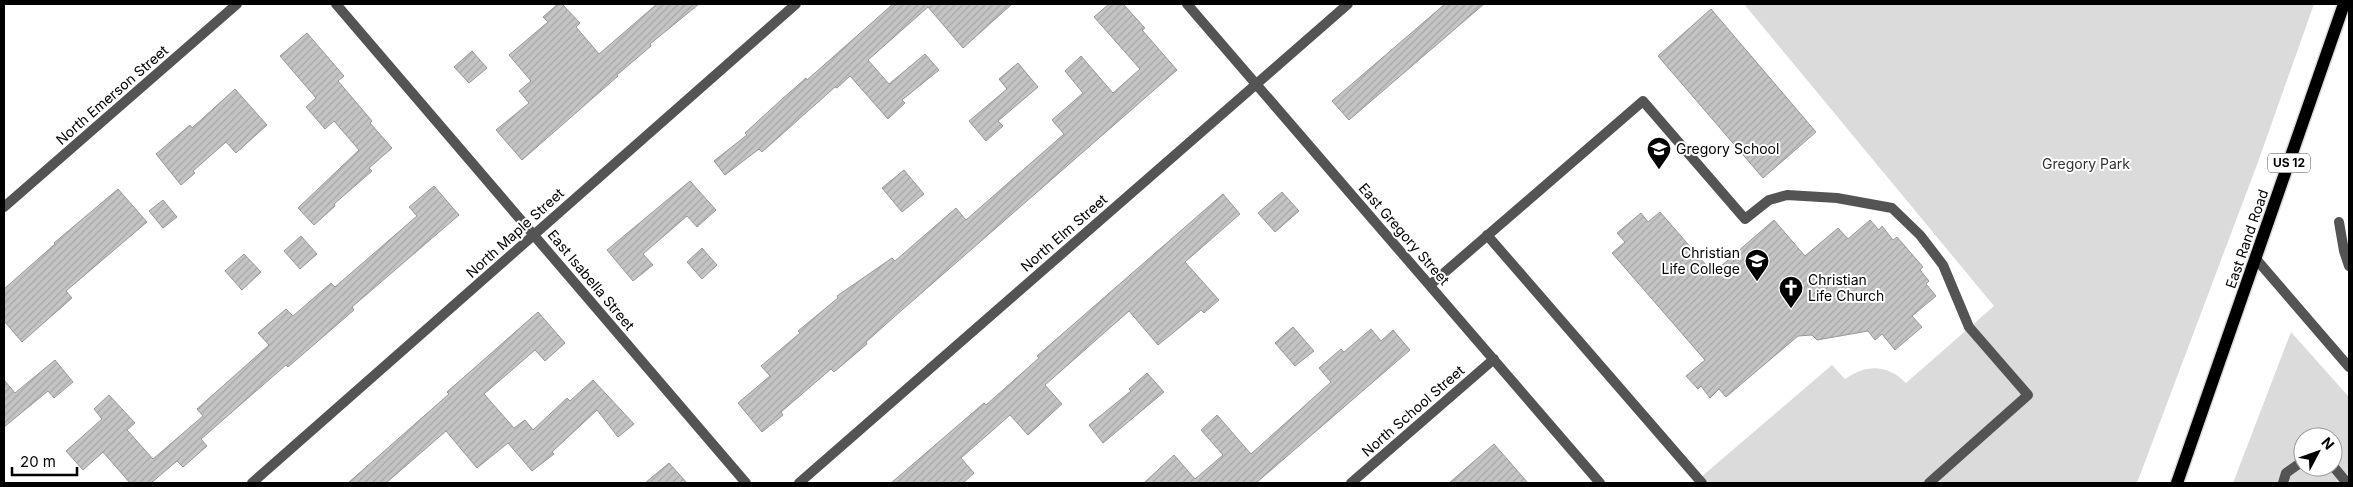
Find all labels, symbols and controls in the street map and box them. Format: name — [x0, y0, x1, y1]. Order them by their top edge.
street label: North Emerson Street — [52, 41, 171, 148]
school or university icon: Gregory School — [1646, 136, 1672, 170]
place label: Gregory School — [1676, 140, 1779, 157]
road number: US 12 — [2268, 154, 2310, 172]
park label: Gregory Park — [2042, 155, 2130, 172]
street label: East Gregory Street — [1355, 179, 1454, 288]
street label: North Maple Street — [462, 184, 567, 281]
street label: East Rand Road — [2222, 187, 2271, 291]
street label: North Elm Street — [1017, 190, 1111, 275]
street label: East Isabella Street — [544, 226, 639, 334]
place label: Christian Life College — [1662, 244, 1740, 277]
school or university icon: Christian Life College — [1744, 248, 1770, 282]
place label: Christian Life Church — [1808, 271, 1884, 304]
church icon: Christian Life Church — [1778, 275, 1804, 309]
street label: North School Street — [1358, 361, 1468, 460]
north arrow — [2293, 427, 2343, 477]
text: N — [2318, 434, 2338, 453]
scale bar — [12, 444, 78, 476]
text: 20 m — [20, 452, 56, 471]

